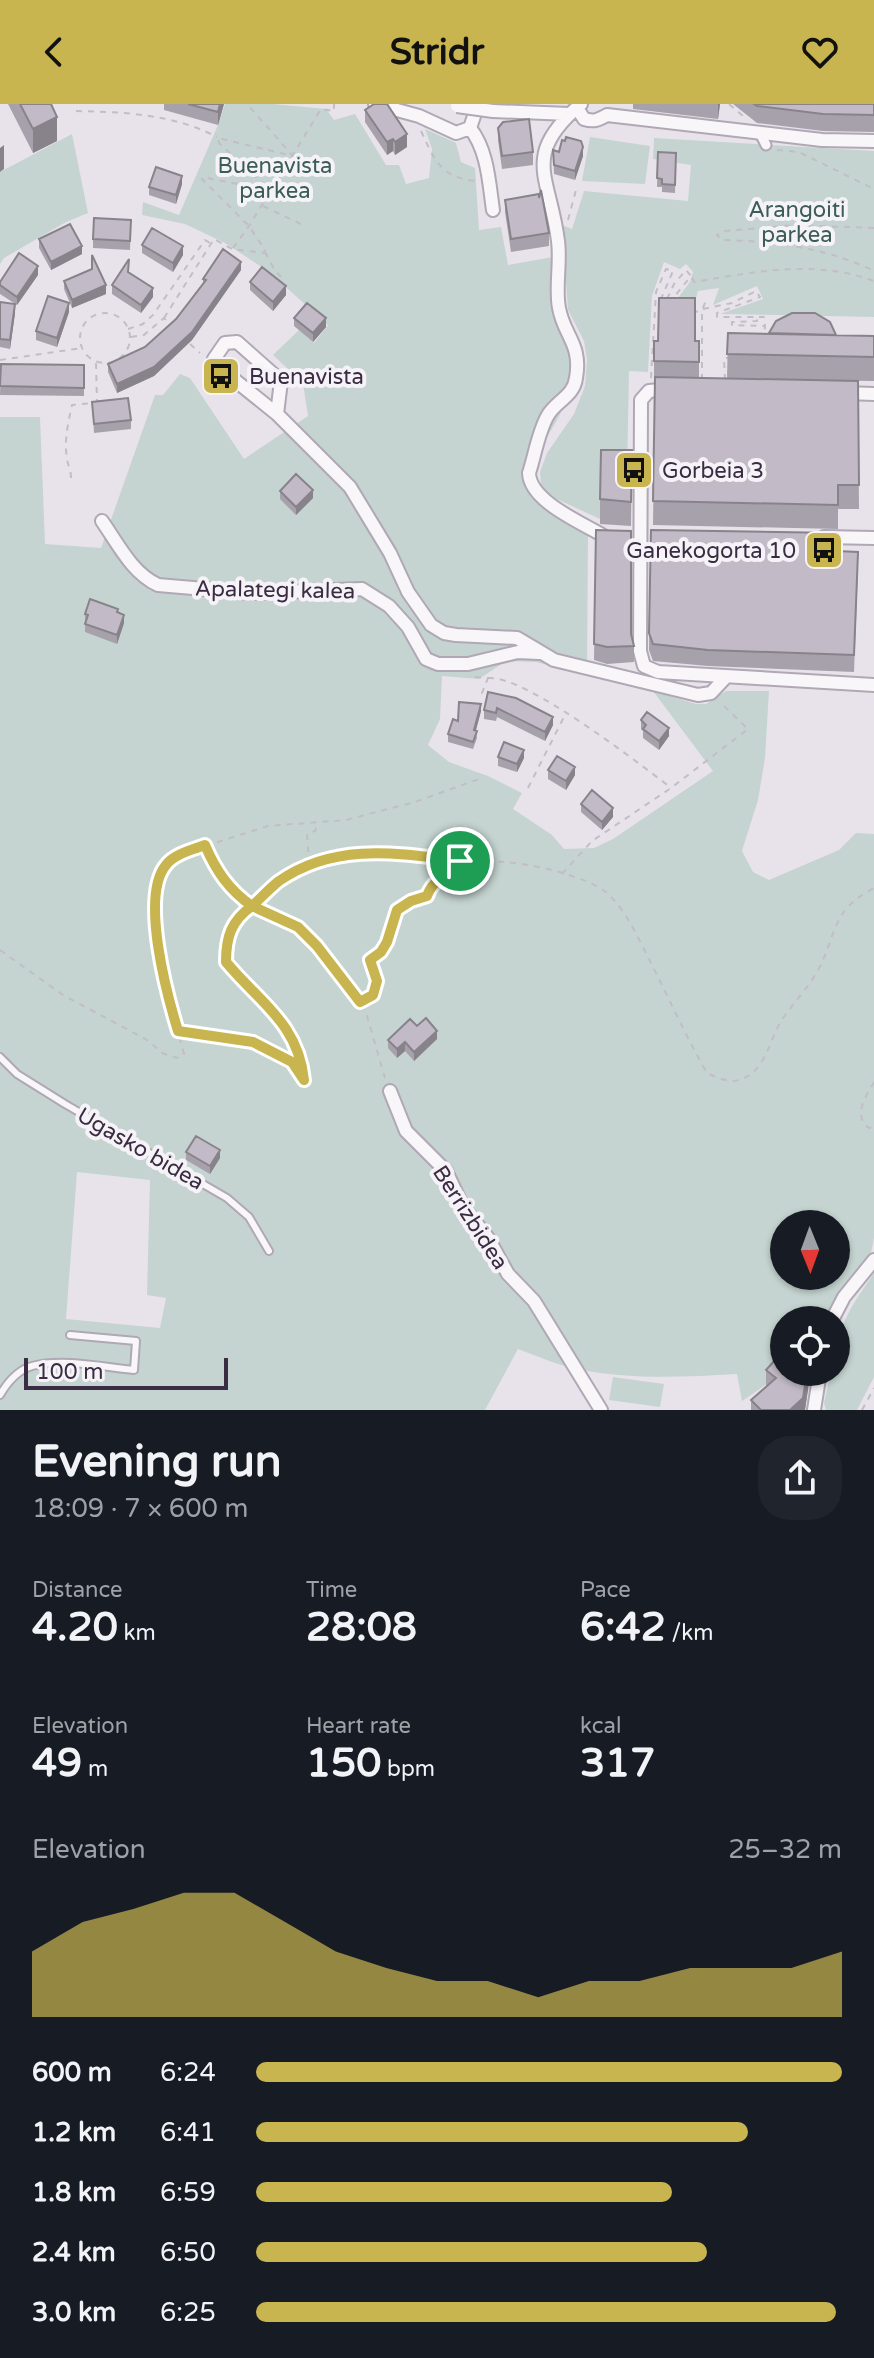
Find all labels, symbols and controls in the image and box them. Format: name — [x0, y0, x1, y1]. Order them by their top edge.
icon: back — [32, 30, 76, 74]
icon: heart — [798, 30, 842, 74]
text: Stridr — [390, 31, 484, 74]
park label: Buenavista parkea — [218, 153, 332, 204]
park label: Arangoiti parkea — [748, 197, 846, 248]
bus stop icon: Buenavista — [200, 355, 242, 397]
place label: Buenavista — [249, 364, 364, 390]
bus stop icon: Gorbeia 3 — [613, 449, 655, 491]
place label: Gorbeia 3 — [662, 458, 764, 484]
bus stop icon: Ganekogorta 10 — [803, 529, 845, 571]
place label: Ganekogorta 10 — [626, 538, 796, 564]
street label: Apalategi kalea — [195, 576, 355, 604]
pin — [426, 827, 494, 895]
icon: arrive — [438, 839, 482, 883]
street label: Ugasko bidea — [72, 1102, 209, 1196]
street label: Berrizbidea — [427, 1161, 513, 1274]
north arrow — [770, 1210, 850, 1290]
map controls — [770, 1210, 850, 1386]
button: locate — [770, 1306, 850, 1386]
scale bar — [24, 1354, 228, 1390]
text: 100 m — [36, 1359, 103, 1385]
text: Evening run — [32, 1436, 281, 1489]
button: share — [758, 1436, 842, 1520]
text: 18:09 · 7 × 600 m — [32, 1493, 248, 1524]
text: Distance — [32, 1577, 123, 1603]
text: Time — [306, 1577, 357, 1603]
text: Pace — [580, 1577, 631, 1603]
text: 4.20 — [32, 1603, 118, 1651]
text: 28:08 — [306, 1603, 417, 1651]
text: 6:42 — [580, 1603, 666, 1651]
text: km — [118, 1620, 156, 1646]
text: /km — [666, 1620, 713, 1646]
text: Elevation — [32, 1713, 128, 1739]
text: Heart rate — [306, 1713, 411, 1739]
text: kcal — [580, 1713, 621, 1739]
text: 49 — [32, 1739, 82, 1787]
text: 150 — [306, 1739, 381, 1787]
text: 317 — [580, 1739, 655, 1787]
text: m — [82, 1756, 108, 1782]
text: bpm — [381, 1756, 435, 1782]
text: Elevation — [32, 1834, 146, 1865]
text: 25–32 m — [728, 1834, 842, 1865]
text: 600 m — [32, 2057, 112, 2088]
text: 6:24 — [160, 2057, 216, 2088]
text: 1.2 km — [32, 2117, 116, 2148]
text: 6:41 — [160, 2117, 216, 2148]
text: 1.8 km — [32, 2177, 116, 2208]
text: 6:59 — [160, 2177, 216, 2208]
text: 2.4 km — [32, 2237, 116, 2268]
text: 6:50 — [160, 2237, 216, 2268]
text: 3.0 km — [32, 2297, 116, 2328]
text: 6:25 — [160, 2297, 216, 2328]

